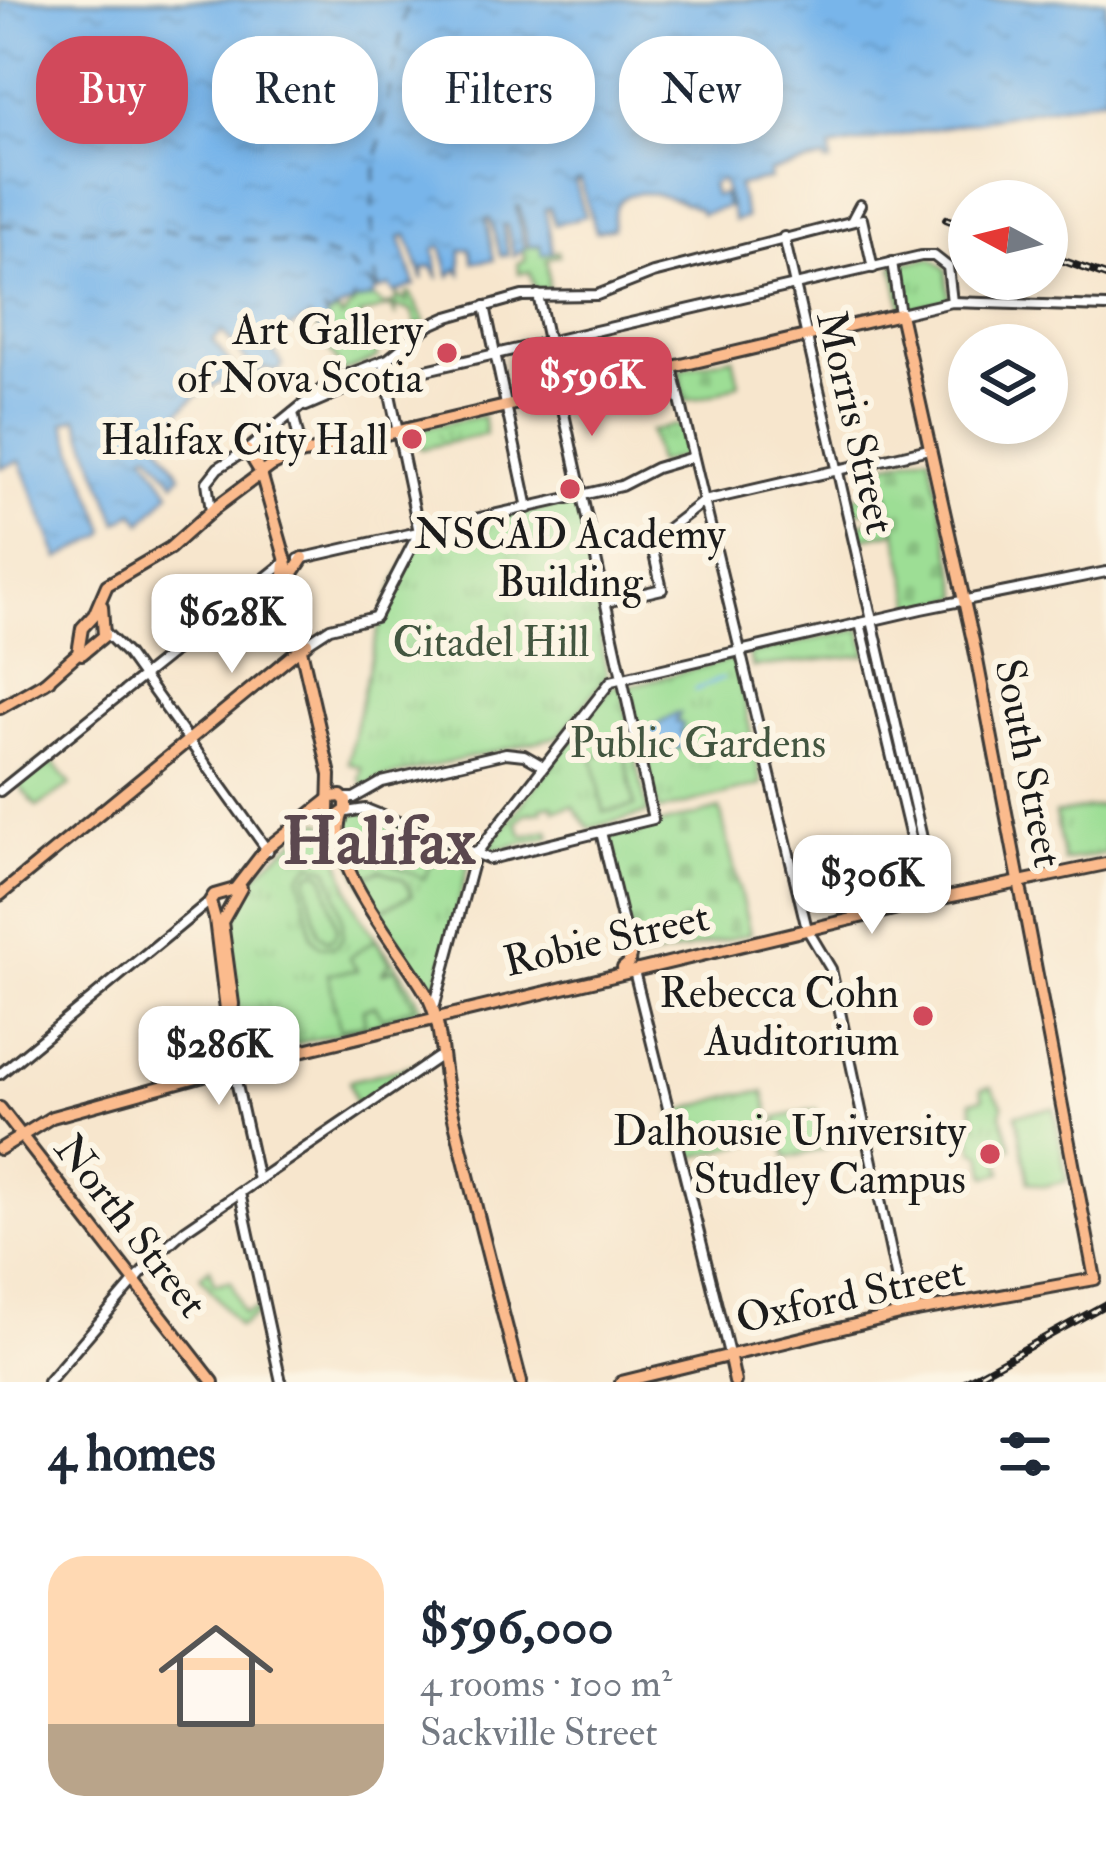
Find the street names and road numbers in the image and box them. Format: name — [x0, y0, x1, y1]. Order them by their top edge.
street label: Morris Street — [804, 306, 906, 539]
street label: South Street — [982, 655, 1074, 872]
street label: Robie Street — [499, 891, 714, 989]
street label: North Street — [43, 1124, 218, 1328]
street label: Oxford Street — [731, 1246, 970, 1346]

